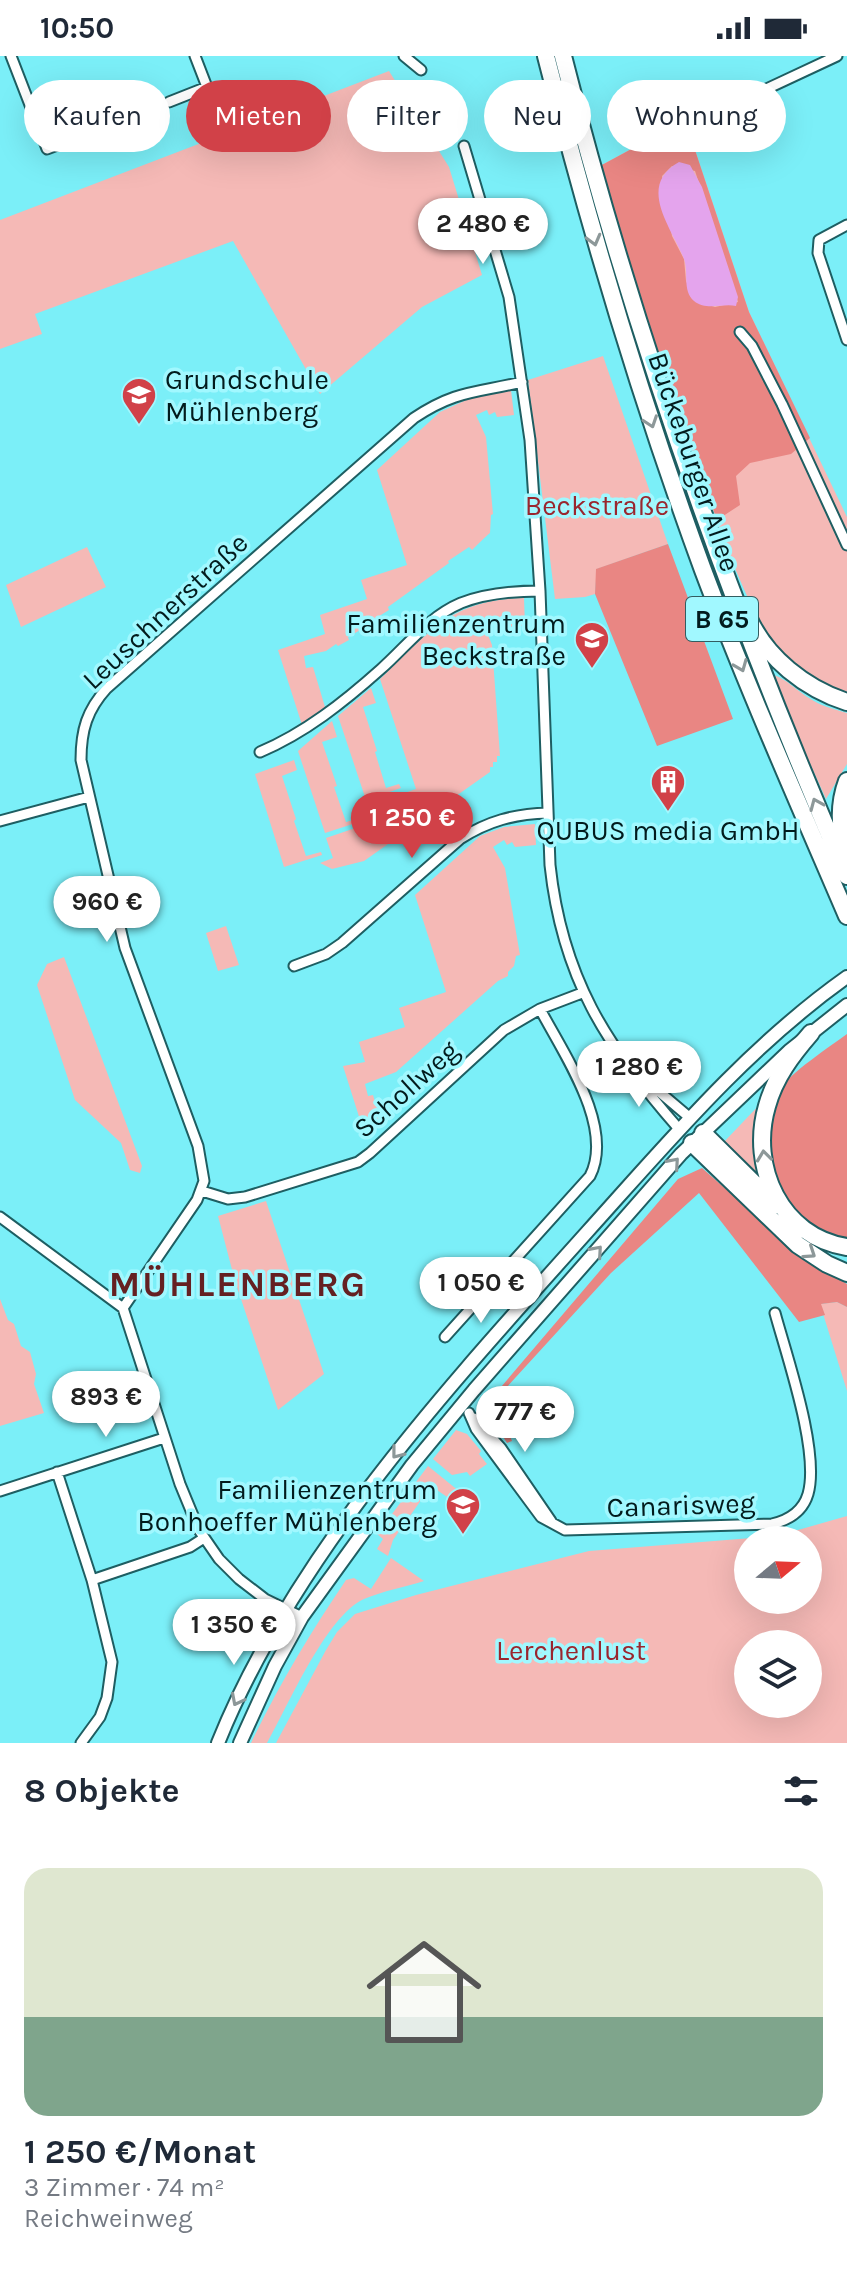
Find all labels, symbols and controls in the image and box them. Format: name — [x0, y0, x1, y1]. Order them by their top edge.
text: 10:50 — [40, 10, 114, 46]
chip: Kaufen — [24, 80, 170, 152]
chip: Mieten — [186, 80, 331, 152]
chip: Filter — [347, 80, 468, 152]
chip: Neu — [484, 80, 591, 152]
chip: Wohnung — [607, 80, 786, 152]
pin: 2 480 € — [409, 198, 557, 266]
text: 2 480 € — [436, 208, 530, 239]
one-way arrow — [585, 232, 601, 246]
street label: Bückeburger Allee — [641, 348, 747, 576]
place label: Grundschule Mühlenberg — [165, 363, 329, 428]
school or university icon: Grundschule Mühlenberg — [120, 376, 158, 426]
one-way arrow — [641, 414, 657, 428]
park label: Beckstraße — [525, 489, 669, 522]
street label: Leuschnerstraße — [75, 526, 255, 696]
road number: B 65 — [686, 597, 758, 641]
place label: Familienzentrum Beckstraße — [346, 607, 566, 672]
school or university icon: Familienzentrum Beckstraße — [573, 620, 611, 670]
one-way arrow — [731, 658, 747, 672]
building icon: QUBUS media GmbH — [649, 763, 687, 813]
pin: 1 250 € — [338, 792, 486, 860]
one-way arrow — [810, 798, 826, 812]
text: 1 250 € — [369, 802, 455, 833]
place label: QUBUS media GmbH — [537, 814, 799, 847]
pin: 960 € — [51, 876, 163, 944]
text: 960 € — [71, 886, 143, 917]
street label: Schollweg — [347, 1033, 465, 1145]
pin: 1 280 € — [565, 1041, 713, 1109]
text: 1 280 € — [595, 1051, 683, 1082]
one-way arrow — [756, 1149, 773, 1163]
one-way arrow — [664, 1158, 679, 1172]
one-way arrow — [802, 1243, 816, 1258]
one-way arrow — [587, 1246, 601, 1261]
pin: 1 050 € — [407, 1257, 555, 1325]
district label: MÜHLENBERG — [109, 1263, 367, 1305]
text: 1 050 € — [438, 1267, 524, 1298]
pin: 893 € — [50, 1371, 162, 1439]
text: 893 € — [70, 1381, 142, 1412]
pin: 777 € — [469, 1386, 581, 1454]
text: 777 € — [494, 1396, 556, 1427]
one-way arrow — [392, 1444, 407, 1458]
place label: Familienzentrum Bonhoeffer Mühlenberg — [137, 1473, 437, 1538]
school or university icon: Familienzentrum Bonhoeffer Mühlenberg — [444, 1486, 482, 1536]
street label: Canarisweg — [606, 1486, 756, 1524]
north arrow — [734, 1526, 822, 1614]
map controls — [734, 1526, 822, 1718]
pin: 1 350 € — [160, 1599, 308, 1667]
text: 1 350 € — [191, 1609, 277, 1640]
button: layers — [734, 1630, 822, 1718]
park label: Lerchenlust — [496, 1634, 646, 1667]
one-way arrow — [231, 1691, 246, 1706]
icon: filters — [779, 1769, 823, 1813]
text: 8 Objekte — [24, 1771, 180, 1811]
icon: home — [352, 1920, 496, 2064]
text: 1 250 €/Monat — [24, 2132, 256, 2172]
text: 3 Zimmer · 74 m² — [24, 2172, 225, 2203]
text: Reichweinweg — [24, 2203, 193, 2234]

